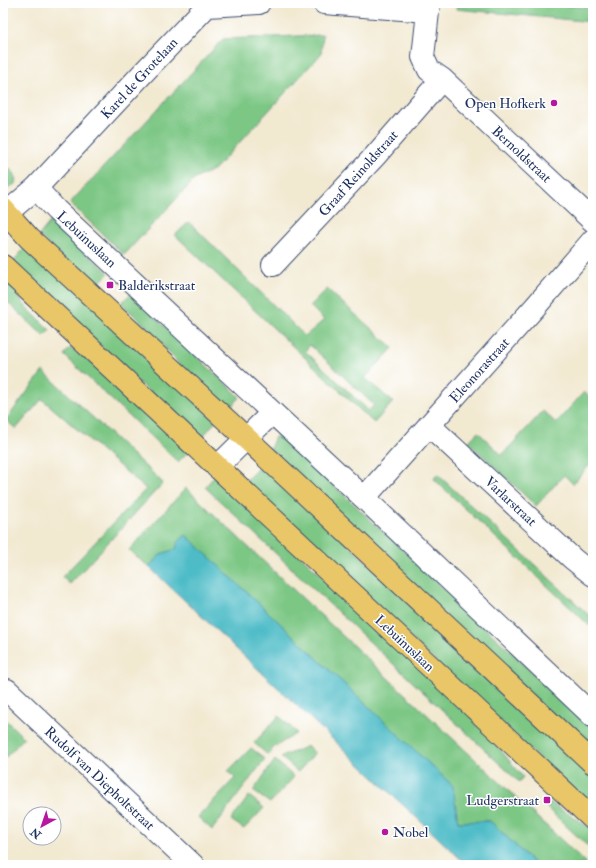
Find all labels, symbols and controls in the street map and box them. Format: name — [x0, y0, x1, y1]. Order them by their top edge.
street label: Karel de Grotelaan — [97, 34, 181, 123]
place label: Open Hofkerk — [465, 95, 546, 113]
marker: Open Hofkerk — [549, 98, 559, 108]
street label: Bernoldstraat — [488, 123, 555, 187]
street label: Graaf Reinoldstraat — [315, 126, 402, 220]
street label: Lebuïnuslaan — [53, 207, 120, 271]
place label: Balderikstraat — [118, 277, 196, 294]
marker: Balderikstraat — [105, 280, 115, 290]
street label: Eleonorastraat — [446, 334, 513, 406]
street label: Varlarstraat — [481, 473, 540, 530]
street label: Lebuïnuslaan — [371, 611, 438, 675]
street label: Rudolf van Diepholtstraat — [40, 723, 159, 835]
place label: Ludgerstraat — [466, 792, 539, 809]
marker: Ludgerstraat — [542, 795, 552, 805]
north arrow — [22, 806, 62, 846]
text: N — [27, 824, 45, 842]
place label: Nobel — [393, 824, 429, 841]
marker: Nobel — [380, 827, 390, 837]

